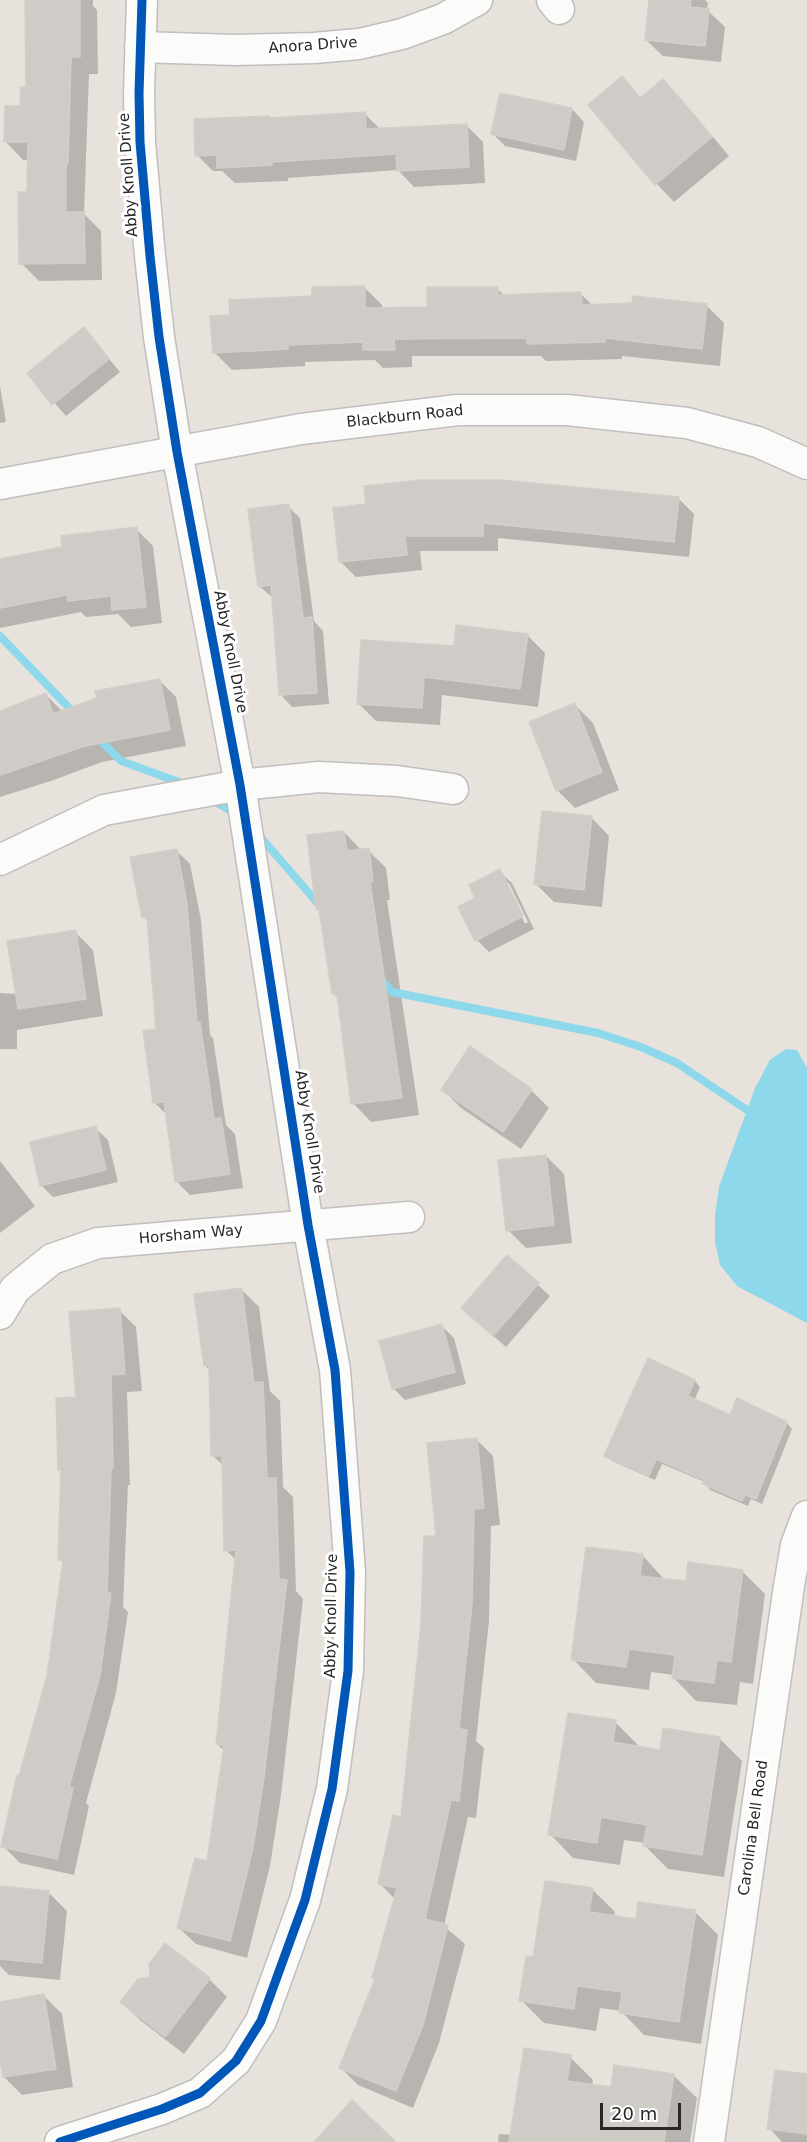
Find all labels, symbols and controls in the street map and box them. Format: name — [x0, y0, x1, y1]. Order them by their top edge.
street label: Anora Drive — [268, 34, 358, 58]
street label: Abby Knoll Drive — [116, 112, 142, 238]
street label: Blackburn Road — [346, 402, 464, 432]
street label: Abby Knoll Drive — [209, 589, 251, 715]
street label: Abby Knoll Drive — [290, 1069, 328, 1195]
street label: Horsham Way — [138, 1221, 244, 1249]
street label: Abby Knoll Drive — [322, 1554, 342, 1678]
street label: Carolina Bell Road — [736, 1759, 772, 1897]
scale bar — [603, 2091, 684, 2129]
text: 20 m — [611, 2103, 657, 2124]

